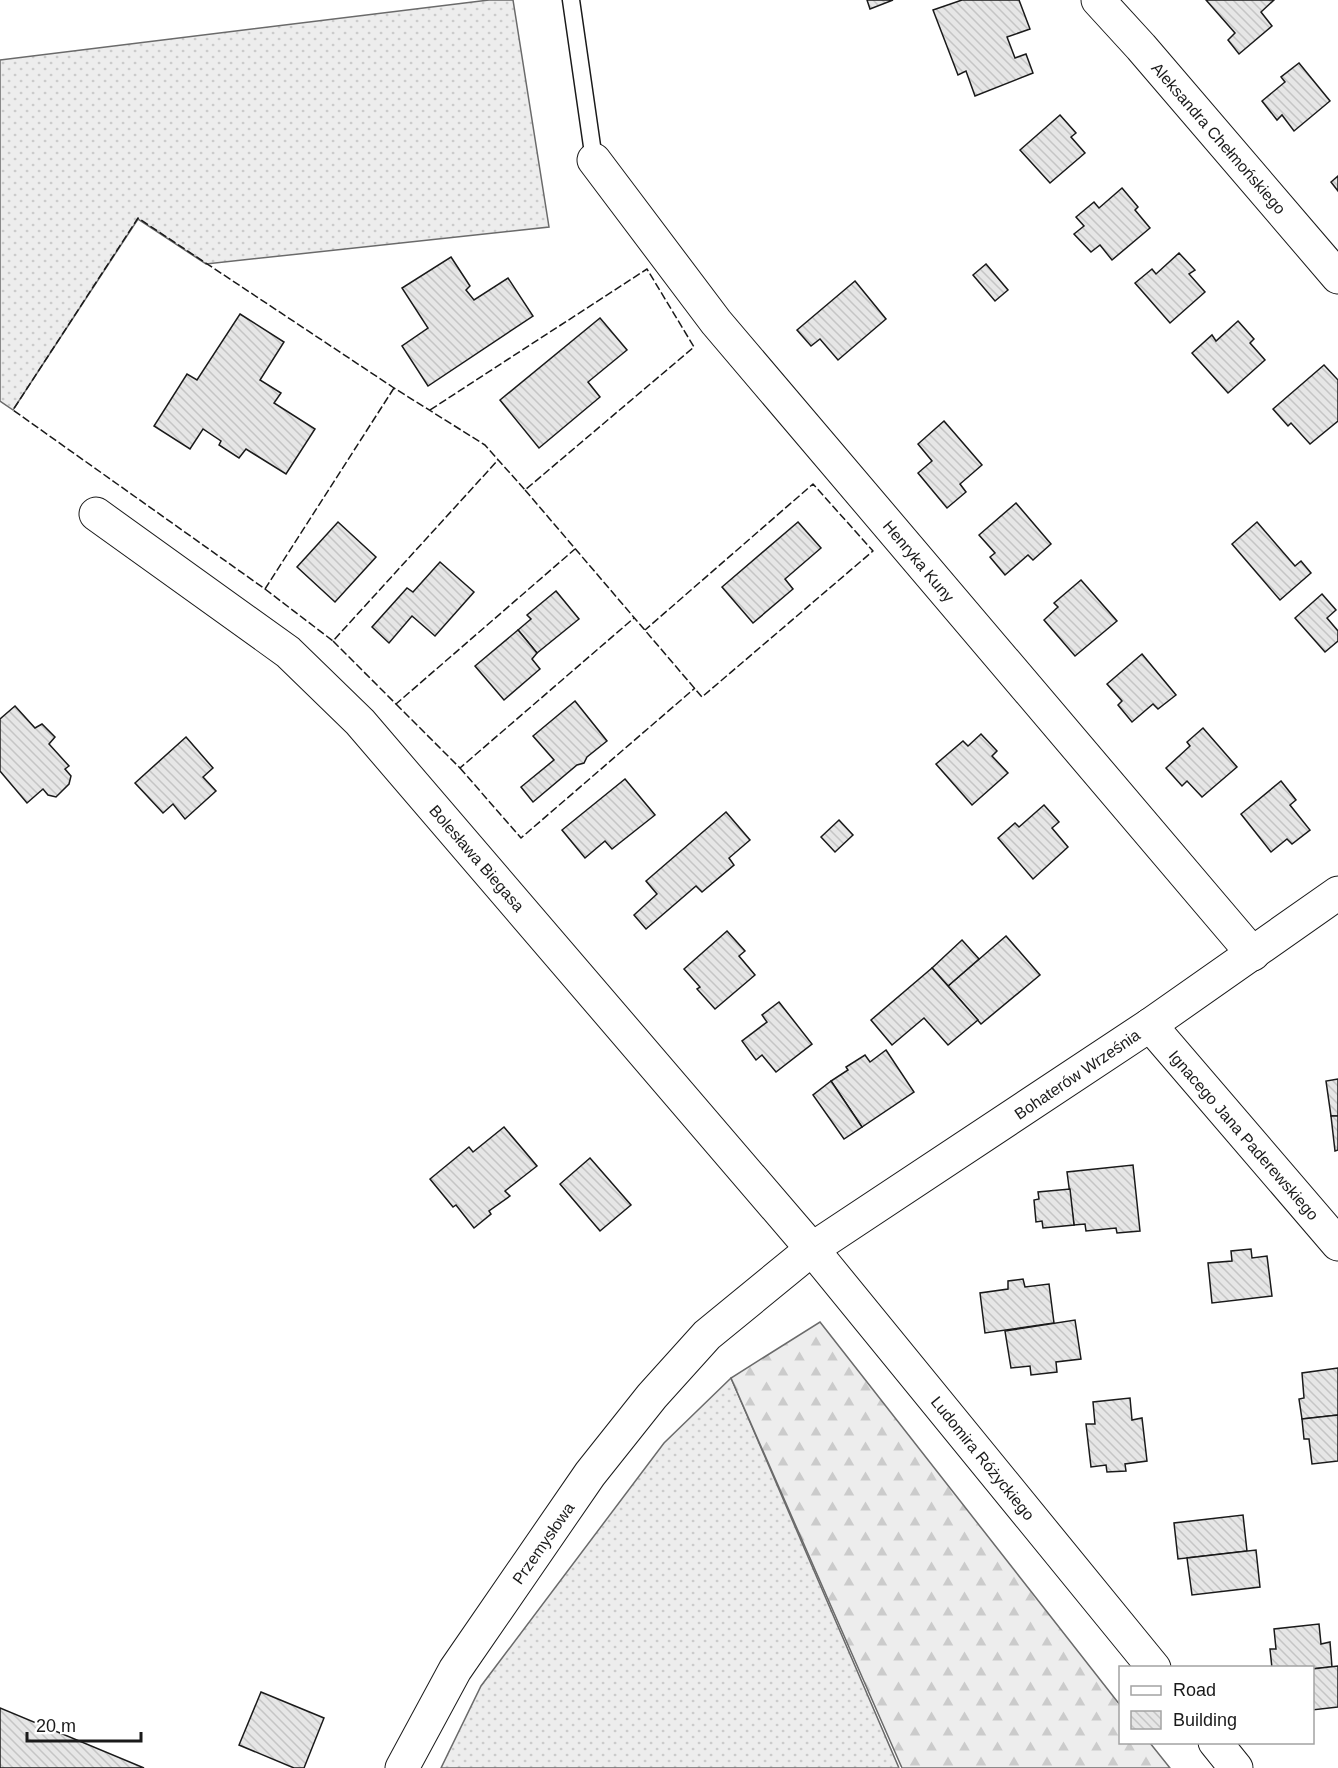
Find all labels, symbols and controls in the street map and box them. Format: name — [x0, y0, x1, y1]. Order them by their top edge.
street label: Aleksandra Chełmońskiego — [1148, 59, 1289, 217]
street label: Henryka Kuny — [880, 517, 957, 605]
street label: Bolesława Biegasa — [426, 802, 527, 915]
street label: Bohaterów Września — [1011, 1026, 1143, 1123]
street label: Ignacego Jana Paderewskiego — [1165, 1047, 1322, 1224]
street label: Ludomira Różyckiego — [928, 1393, 1038, 1524]
street label: Przemysłowa — [509, 1499, 578, 1587]
legend — [1119, 1666, 1314, 1744]
text: Road — [1173, 1680, 1216, 1700]
scale bar — [27, 1705, 141, 1743]
text: Building — [1173, 1710, 1237, 1730]
text: 20 m — [36, 1716, 76, 1736]

